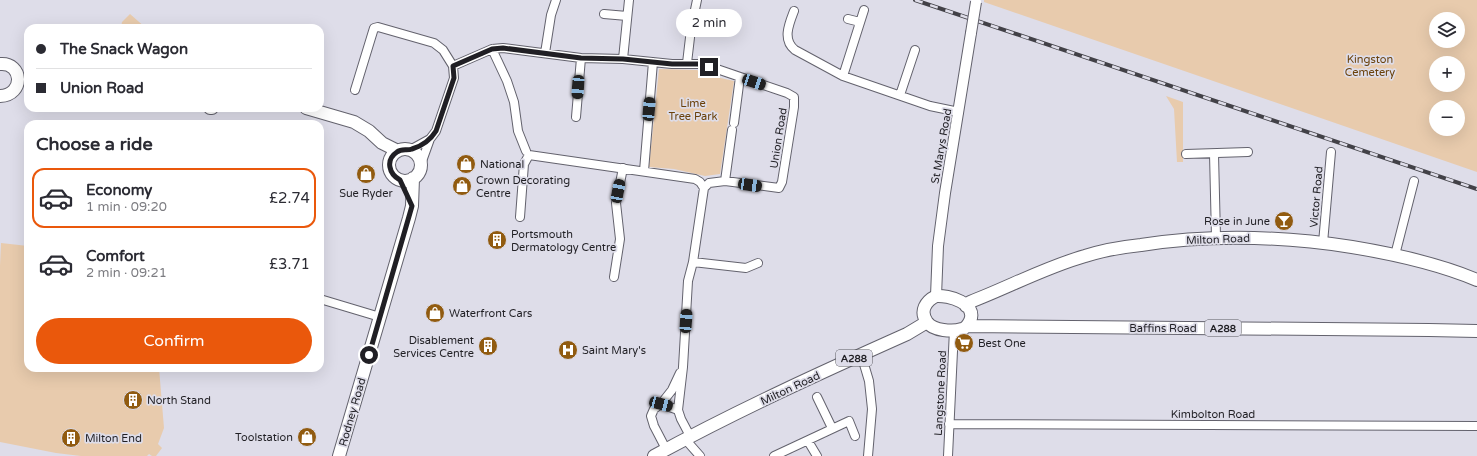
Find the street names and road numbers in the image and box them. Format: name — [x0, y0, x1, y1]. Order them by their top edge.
street label: Union Road — [767, 107, 790, 169]
street label: St Marys Road — [928, 107, 955, 185]
street label: Victor Road — [1307, 166, 1326, 228]
street label: Milton Road — [1186, 232, 1250, 247]
road number: A288 — [1205, 320, 1241, 336]
street label: Baffins Road — [1129, 322, 1197, 335]
road number: A288 — [836, 350, 872, 366]
street label: Langstone Road — [932, 350, 949, 436]
street label: Milton Road — [758, 369, 822, 408]
street label: Rodney Road — [336, 376, 368, 448]
street label: Kimbolton Road — [1171, 408, 1255, 421]

